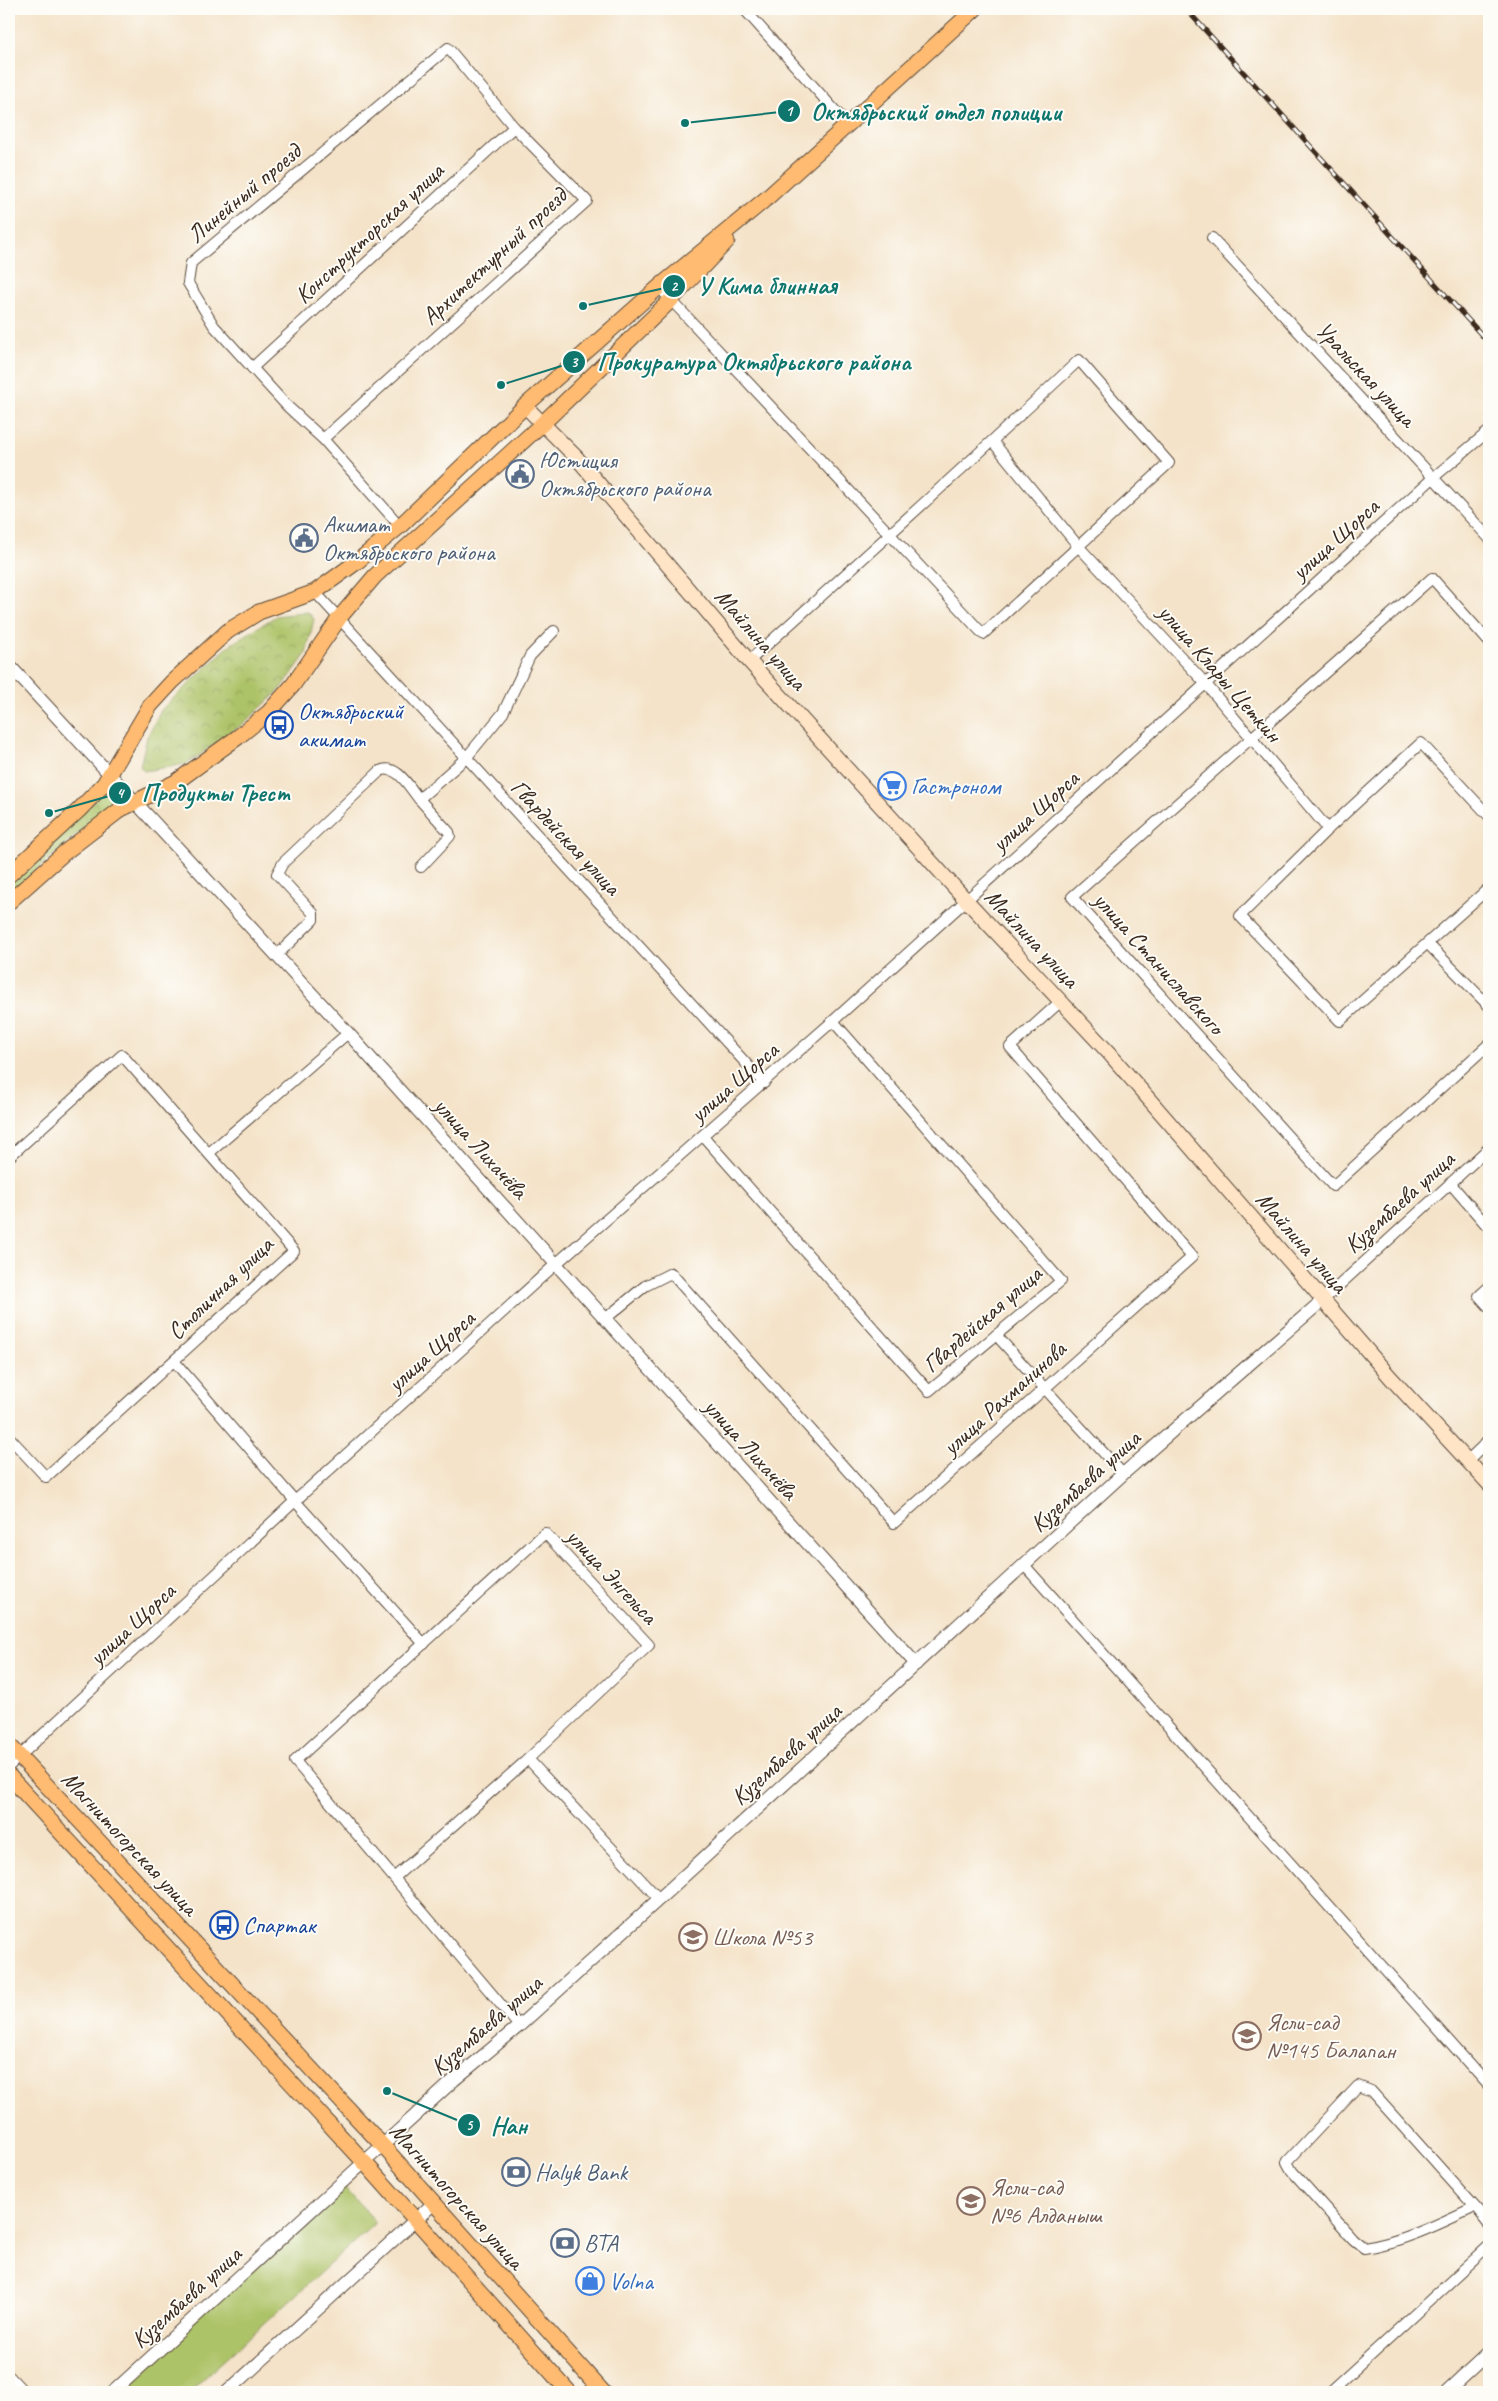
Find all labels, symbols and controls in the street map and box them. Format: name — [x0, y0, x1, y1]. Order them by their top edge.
callout: Октябрьский отдел полиции — [776, 91, 1070, 131]
text: Октябрьский отдел полиции — [811, 96, 1063, 128]
text: 1 — [786, 102, 795, 121]
street label: Линейный проезд — [181, 135, 309, 249]
street label: Конструкторская улица — [288, 155, 451, 310]
street label: Архитектурный проезд — [415, 179, 575, 331]
callout: У Кима блинная — [661, 266, 847, 306]
text: У Кима блинная — [697, 270, 839, 302]
text: 2 — [671, 277, 679, 296]
street label: Уральская улица — [1310, 315, 1424, 435]
callout: Прокуратура Октябрьского района — [562, 342, 921, 382]
text: Прокуратура Октябрьского района — [597, 346, 913, 378]
text: 3 — [571, 353, 579, 372]
place label: Юстиция Октябрьского района — [539, 445, 712, 503]
public building icon: Юстиция Октябрьского района — [505, 459, 535, 489]
street label: улица Щорса — [1283, 491, 1386, 588]
place label: Акимат Октябрьского района — [323, 509, 496, 567]
public building icon: Акимат Октябрьского района — [289, 523, 319, 553]
street label: Майлина улица — [709, 582, 814, 697]
street label: улица Клары Цеткин — [1150, 596, 1290, 750]
place label: Октябрьский акимат — [298, 696, 405, 754]
bus stop icon: Октябрьский акимат — [264, 710, 294, 740]
street label: улица Щорса — [983, 763, 1086, 860]
supermarket icon: Гастроном — [877, 771, 907, 801]
place label: Гастроном — [911, 771, 1002, 801]
callout: Продукты Трест — [107, 773, 300, 813]
street label: Гвардейская улица — [504, 773, 628, 902]
text: Продукты Трест — [142, 777, 291, 809]
text: 4 — [117, 784, 126, 803]
street label: Майлина улица — [978, 882, 1087, 995]
street label: улица Станиславского — [1086, 884, 1233, 1043]
street label: улица Щорса — [682, 1034, 786, 1130]
street label: улица Лихачёва — [426, 1089, 536, 1206]
street label: Кузембаева улица — [1338, 1144, 1462, 1260]
street label: Майлина улица — [1250, 1185, 1355, 1300]
street label: Столичная улица — [161, 1229, 280, 1346]
street label: Гвардейская улица — [916, 1258, 1049, 1379]
street label: улица Щорса — [379, 1303, 482, 1400]
street label: улица Рахманинова — [934, 1334, 1073, 1463]
street label: улица Лихачёва — [696, 1390, 806, 1507]
street label: Кузембаева улица — [1024, 1423, 1148, 1539]
street label: улица Энгельса — [559, 1520, 665, 1631]
street label: улица Щорса — [81, 1575, 183, 1673]
street label: Кузембаева улица — [725, 1696, 849, 1812]
street label: Магнитогорская улица — [55, 1764, 206, 1923]
bus stop icon: Спартак — [209, 1910, 239, 1940]
place label: Спартак — [243, 1910, 317, 1940]
school or university icon: Школа №53 — [678, 1922, 708, 1952]
place label: Школа №53 — [712, 1922, 814, 1952]
street label: Кузембаева улица — [424, 1967, 550, 2083]
place label: Ясли-сад №145 Балапан — [1266, 2007, 1397, 2065]
school or university icon: Ясли-сад №145 Балапан — [1232, 2021, 1262, 2051]
callout: Нан — [456, 2105, 538, 2145]
text: Нан — [491, 2110, 529, 2142]
street label: Магнитогорская улица — [383, 2116, 532, 2277]
text: 5 — [466, 2116, 474, 2135]
bank icon: Halyk Bank — [501, 2157, 531, 2187]
place label: Halyk Bank — [535, 2157, 630, 2187]
place label: Ясли-сад №6 Алданыш — [990, 2172, 1103, 2230]
school or university icon: Ясли-сад №6 Алданыш — [956, 2186, 986, 2216]
bank icon: BTA — [550, 2228, 580, 2258]
place label: BTA — [584, 2228, 619, 2258]
street label: Кузембаева улица — [125, 2239, 249, 2355]
shop icon: Volna — [575, 2266, 605, 2296]
place label: Volna — [609, 2266, 654, 2296]

